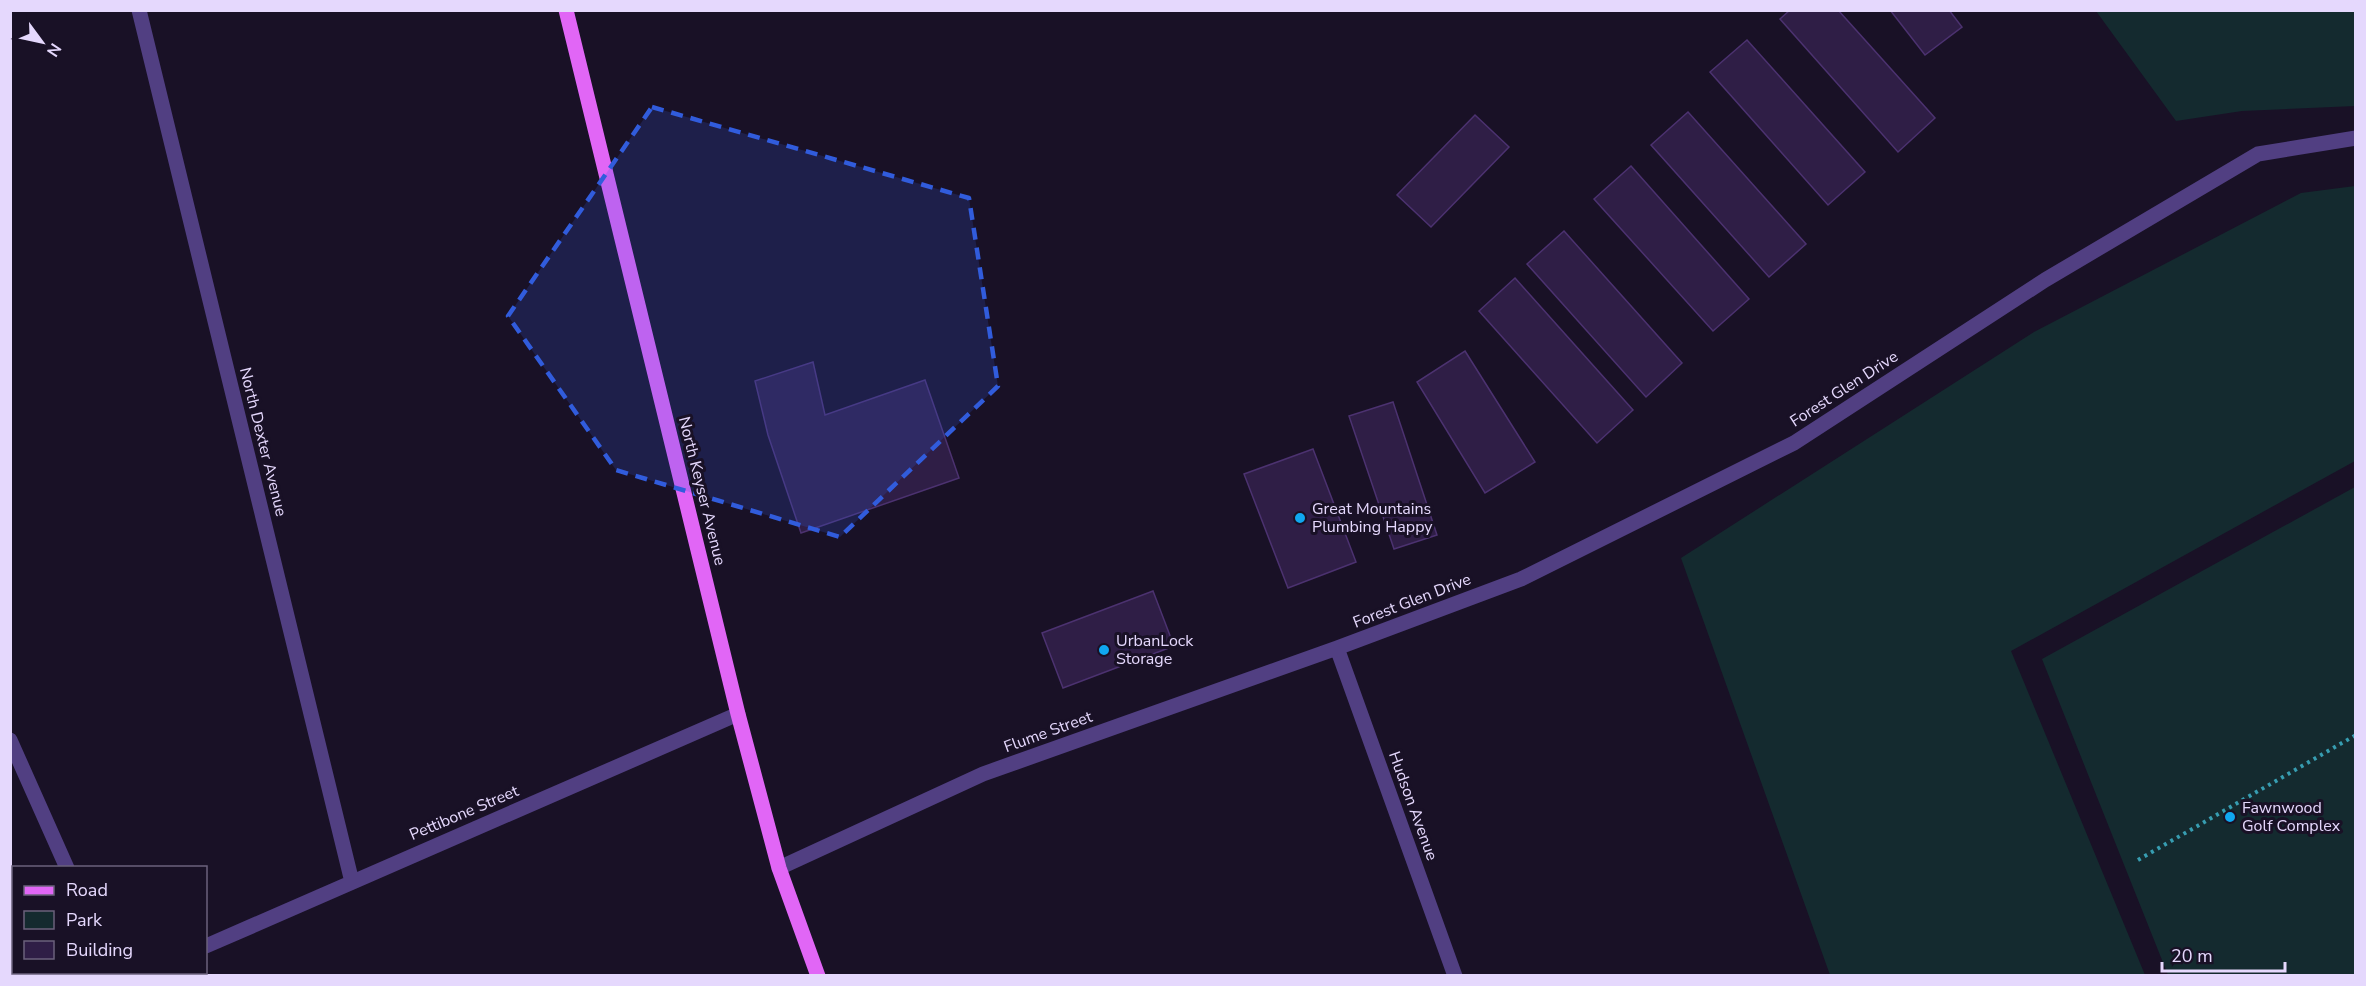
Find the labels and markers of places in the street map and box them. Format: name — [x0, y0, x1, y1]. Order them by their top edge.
place label: Great Mountains Plumbing Happy — [1312, 498, 1433, 538]
marker: Great Mountains Plumbing Happy — [1293, 511, 1307, 525]
place label: UrbanLock Storage — [1116, 630, 1194, 670]
marker: UrbanLock Storage — [1097, 643, 1111, 657]
place label: Fawnwood Golf Complex — [2242, 797, 2341, 837]
marker: Fawnwood Golf Complex — [2223, 810, 2237, 824]

